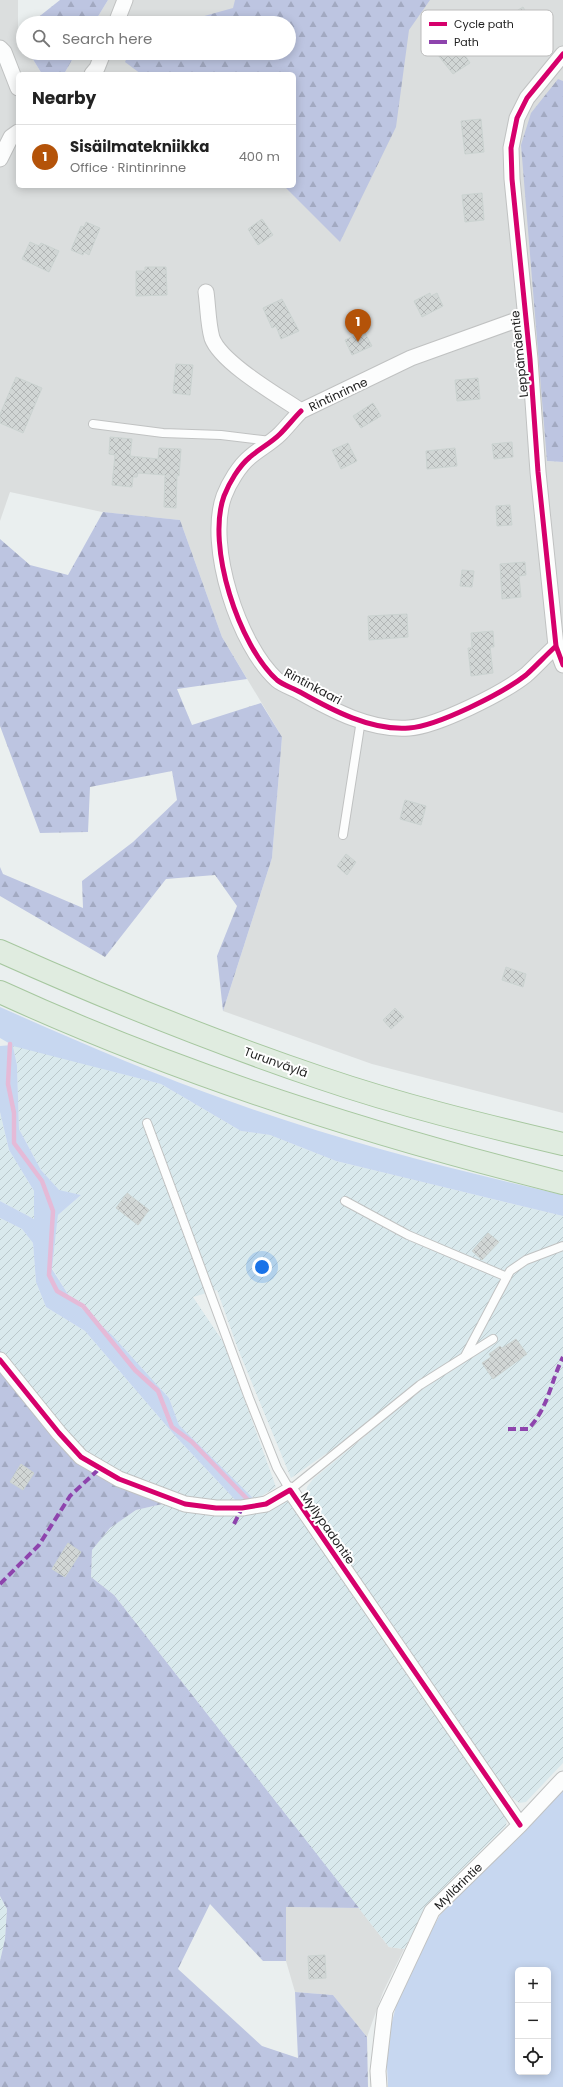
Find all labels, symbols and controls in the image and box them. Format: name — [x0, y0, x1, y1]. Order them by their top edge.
legend — [421, 10, 553, 56]
search box — [16, 16, 296, 60]
text: Cycle path — [454, 16, 514, 32]
icon: search — [30, 27, 52, 49]
text: Search here — [62, 28, 152, 49]
text: Path — [454, 34, 479, 50]
text: Nearby — [32, 86, 96, 110]
text: Sisäilmatekniikka — [70, 136, 209, 157]
text: 1 — [43, 147, 47, 166]
text: 400 m — [239, 147, 280, 166]
text: Office · Rintinrinne — [70, 158, 186, 177]
pin: 1 — [345, 309, 371, 342]
street label: Leppämäentie — [506, 310, 532, 398]
street label: Rintinrinne — [306, 373, 370, 415]
street label: Rintinkaari — [281, 664, 345, 708]
street label: Turunväylä — [242, 1043, 310, 1081]
your location — [252, 1257, 272, 1277]
street label: Myllypadontie — [297, 1489, 359, 1567]
street label: Myllärintie — [430, 1859, 486, 1913]
map controls — [515, 1967, 551, 2075]
button: + — [515, 1967, 551, 2003]
button: − — [515, 2003, 551, 2039]
button: locate — [515, 2039, 551, 2075]

